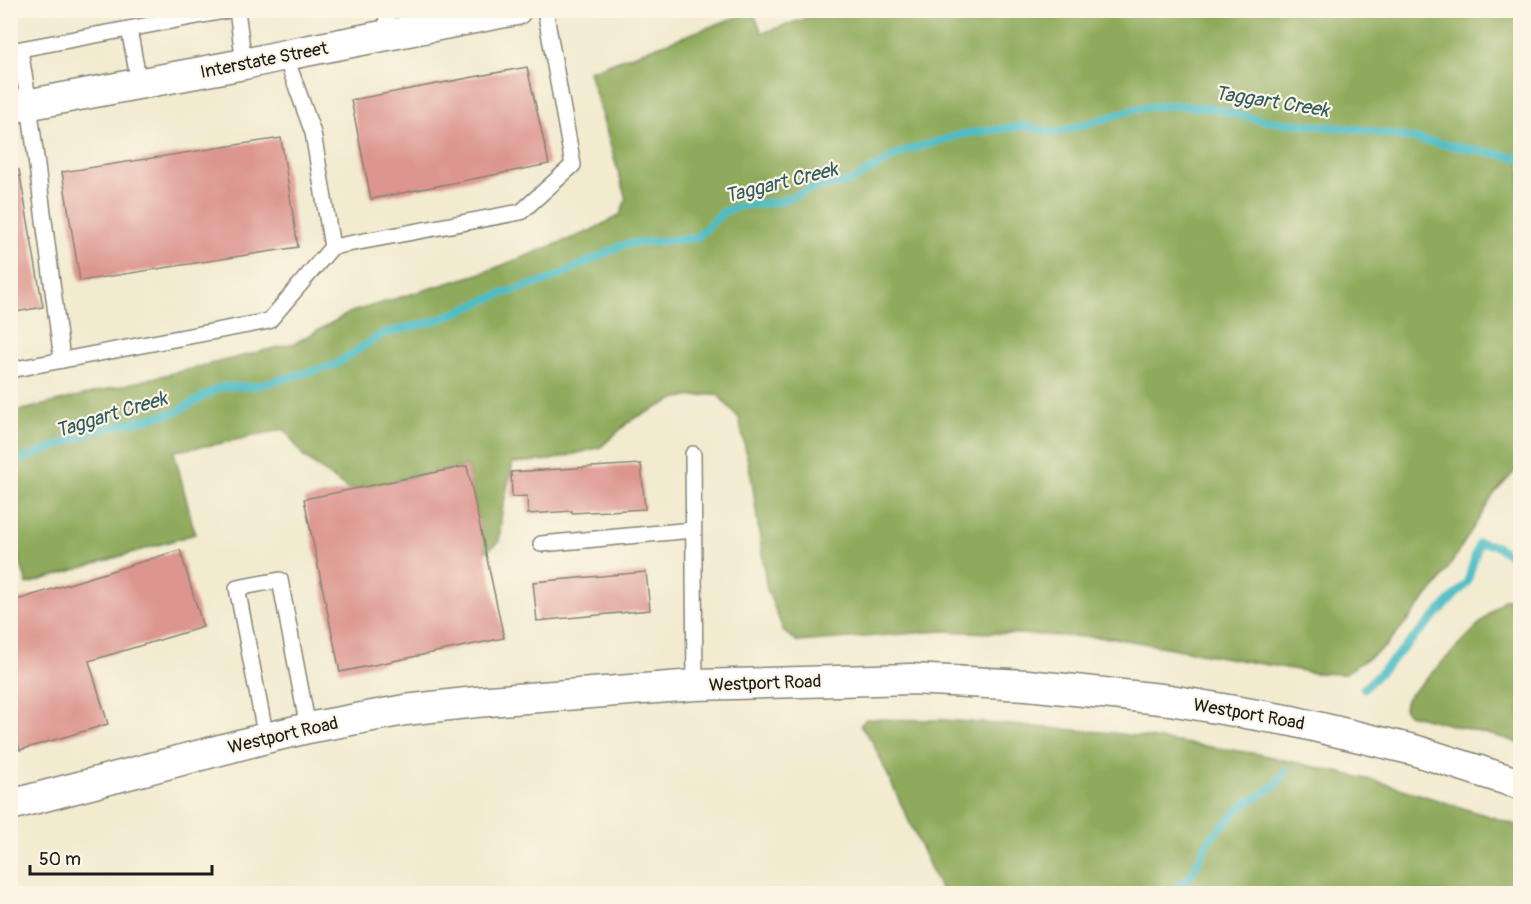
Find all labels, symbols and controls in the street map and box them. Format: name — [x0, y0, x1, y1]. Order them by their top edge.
street label: Interstate Street — [198, 37, 331, 84]
water label: Taggart Creek — [1213, 80, 1332, 123]
water label: Taggart Creek — [722, 156, 842, 209]
water label: Taggart Creek — [52, 385, 172, 443]
street label: Westport Road — [708, 670, 822, 697]
street label: Westport Road — [1191, 693, 1306, 736]
street label: Westport Road — [226, 712, 341, 759]
scale bar — [30, 838, 212, 876]
text: 50 m — [39, 848, 81, 871]

